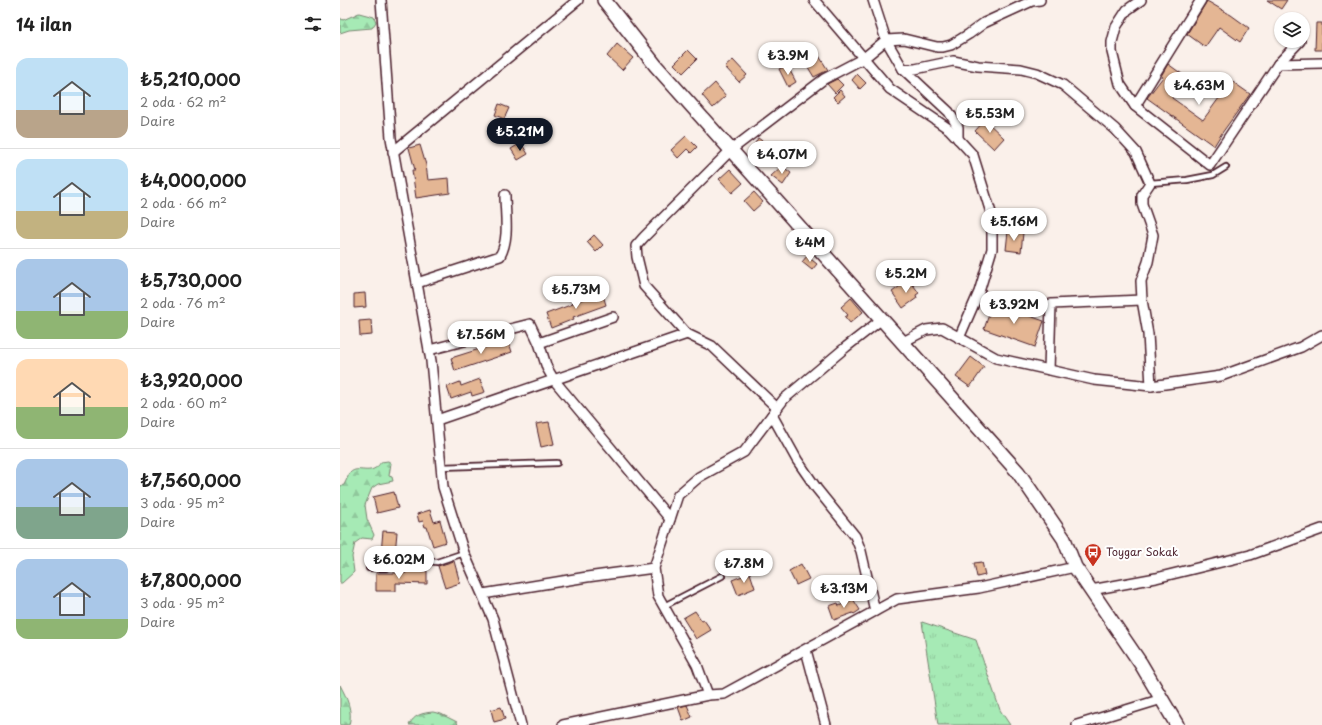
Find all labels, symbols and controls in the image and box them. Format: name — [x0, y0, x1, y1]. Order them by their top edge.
text: 14 ilan — [16, 11, 72, 37]
map controls — [1274, 12, 1310, 48]
button: layers — [1274, 12, 1310, 48]
icon: filters — [302, 13, 324, 35]
pin: ₺3.9M — [760, 42, 816, 76]
text: ₺3.9M — [767, 45, 809, 64]
text: ₺5,210,000 — [140, 66, 241, 92]
pin: ₺4.63M — [1166, 72, 1232, 106]
icon: home — [48, 74, 96, 122]
text: ₺4.63M — [1173, 75, 1225, 94]
text: 2 oda · 62 m² — [140, 92, 227, 111]
pin: ₺5.53M — [957, 100, 1023, 134]
text: ₺5.53M — [965, 103, 1015, 122]
text: Daire — [140, 111, 175, 130]
pin: ₺5.21M — [487, 118, 553, 152]
text: ₺5.21M — [496, 121, 544, 140]
pin: ₺4.07M — [749, 141, 815, 175]
text: ₺4.07M — [757, 144, 807, 163]
text: ₺4,000,000 — [140, 167, 246, 193]
icon: home — [48, 175, 96, 223]
text: 2 oda · 66 m² — [140, 193, 227, 212]
pin: ₺5.16M — [981, 208, 1047, 242]
text: ₺5.16M — [990, 211, 1038, 230]
text: Daire — [140, 212, 175, 231]
pin: ₺4M — [791, 229, 829, 263]
text: ₺4M — [795, 232, 825, 251]
pin: ₺5.2M — [878, 260, 934, 294]
text: ₺5.2M — [885, 263, 927, 282]
text: ₺5,730,000 — [140, 267, 242, 293]
icon: home — [48, 275, 96, 323]
pin: ₺5.73M — [543, 276, 609, 310]
text: ₺5.73M — [551, 279, 601, 298]
pin: ₺3.92M — [981, 291, 1047, 325]
text: 2 oda · 76 m² — [140, 293, 226, 312]
text: ₺3.92M — [989, 294, 1039, 313]
text: Daire — [140, 312, 175, 331]
pin: ₺7.56M — [448, 321, 514, 355]
text: ₺7.56M — [456, 324, 506, 343]
text: ₺3,920,000 — [140, 367, 243, 393]
icon: home — [48, 375, 96, 423]
text: 2 oda · 60 m² — [140, 393, 227, 412]
text: Daire — [140, 412, 175, 431]
text: ₺7,560,000 — [140, 467, 241, 493]
icon: home — [48, 475, 96, 523]
text: 3 oda · 95 m² — [140, 493, 225, 512]
text: Daire — [140, 512, 175, 531]
bus stop icon: Toygar Sokak — [1083, 542, 1103, 567]
place label: Toygar Sokak — [1106, 543, 1179, 560]
pin: ₺6.02M — [366, 546, 432, 580]
text: ₺6.02M — [373, 549, 425, 568]
pin: ₺7.8M — [716, 550, 772, 584]
text: ₺7.8M — [724, 553, 764, 572]
text: ₺7,800,000 — [140, 567, 242, 593]
icon: home — [48, 575, 96, 623]
pin: ₺3.13M — [811, 575, 877, 609]
text: ₺3.13M — [820, 578, 868, 597]
text: 3 oda · 95 m² — [140, 593, 225, 612]
text: Daire — [140, 612, 175, 631]

